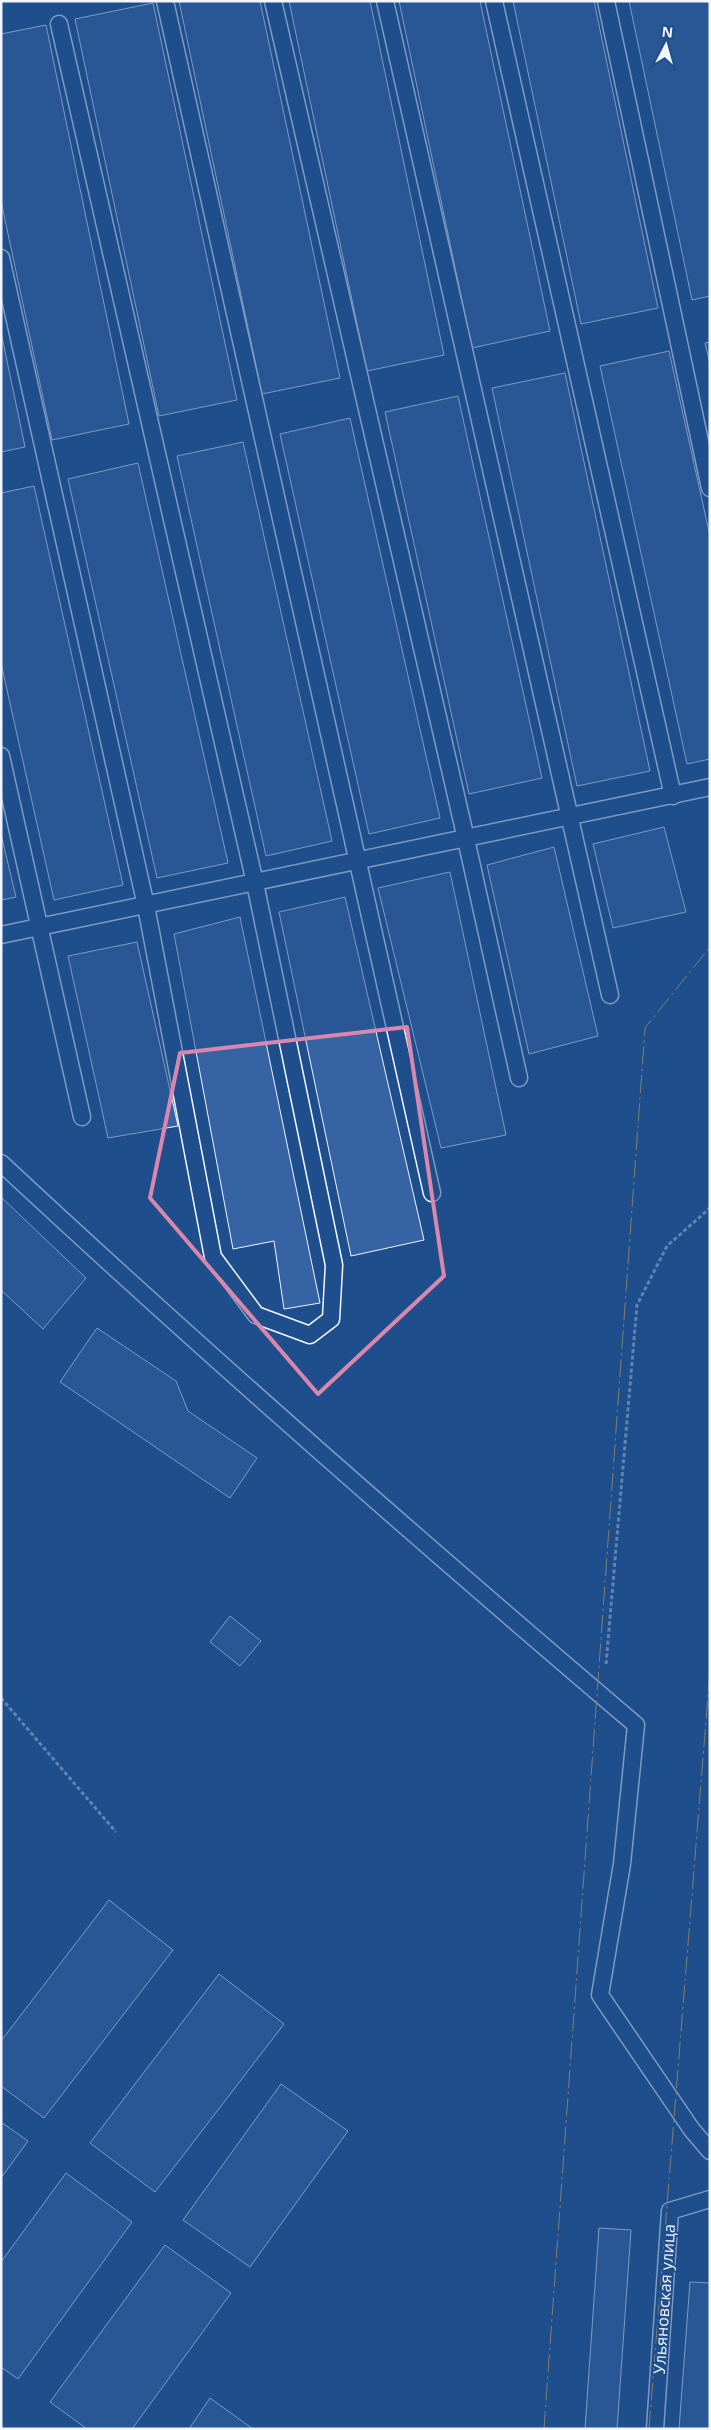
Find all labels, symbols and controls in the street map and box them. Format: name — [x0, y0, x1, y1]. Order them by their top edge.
north arrow — [641, 20, 691, 70]
text: N — [661, 22, 674, 42]
street label: Ульяновская улица — [648, 2223, 680, 2375]

